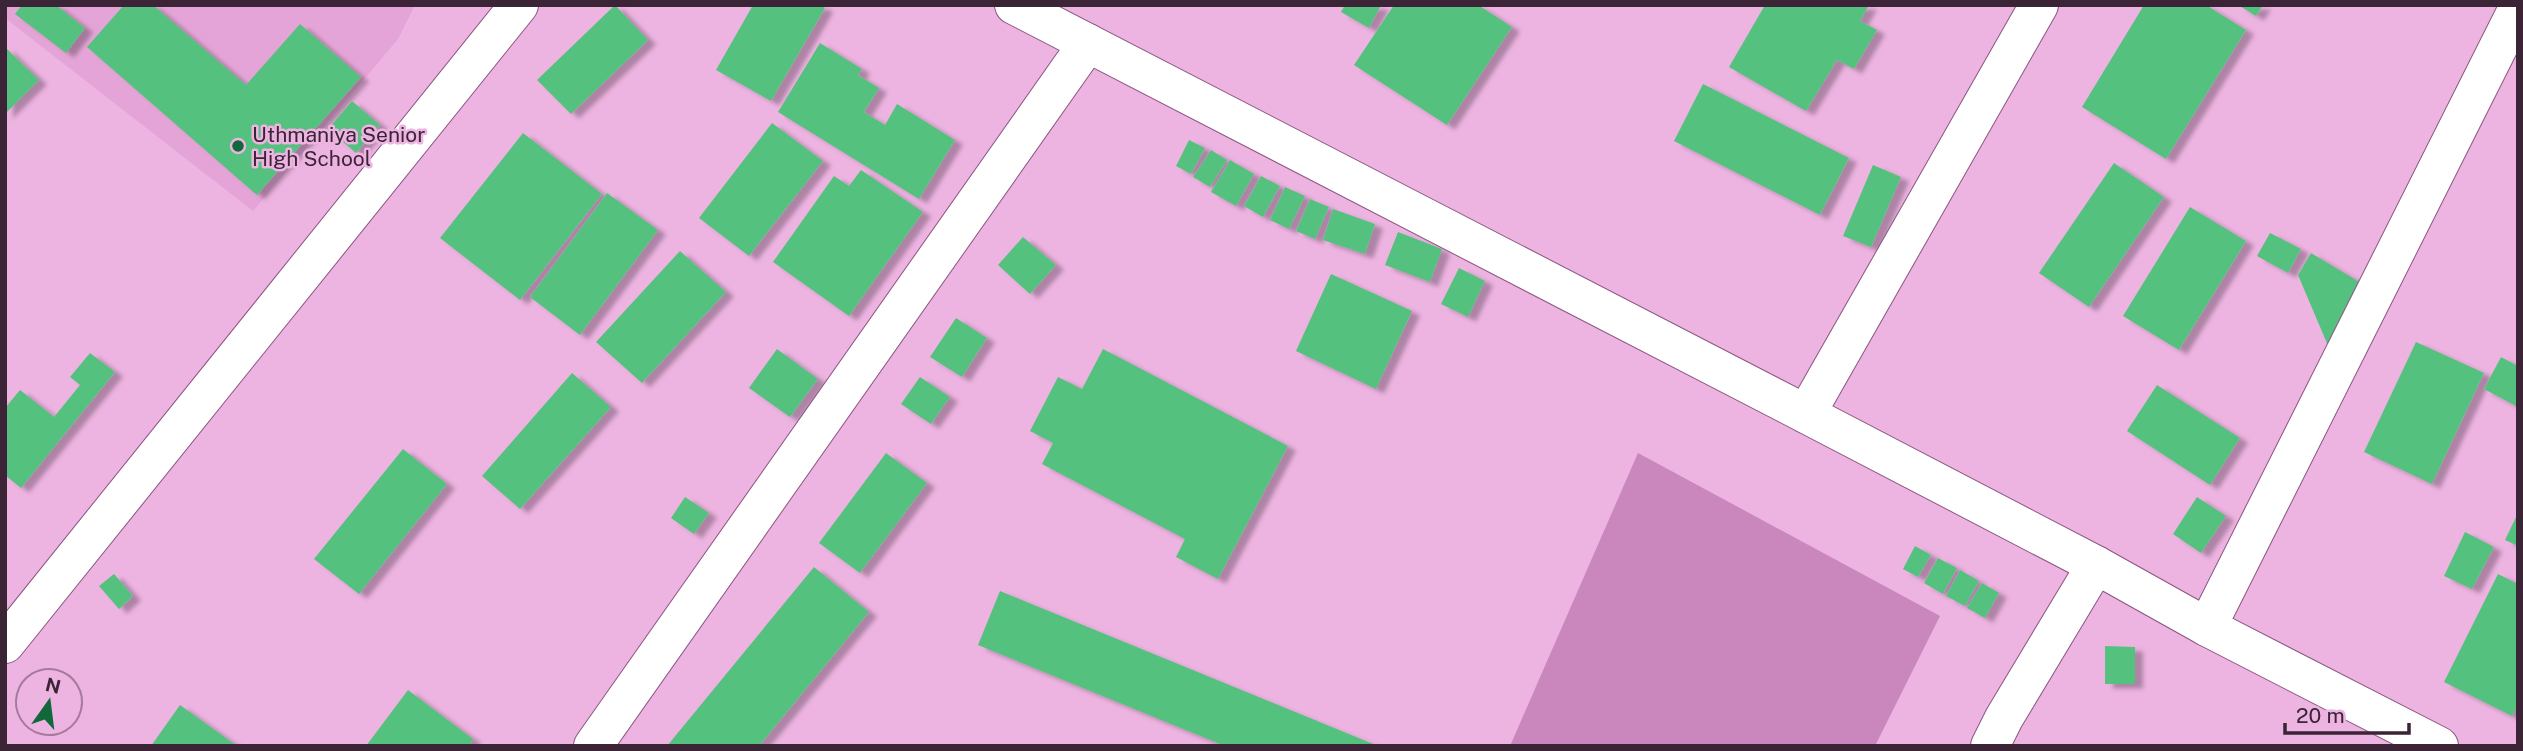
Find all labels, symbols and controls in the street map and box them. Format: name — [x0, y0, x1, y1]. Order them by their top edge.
place label: Uthmaniya Senior High School — [252, 122, 425, 171]
marker: Uthmaniya Senior High School — [230, 138, 246, 154]
north arrow — [14, 667, 84, 737]
text: N — [43, 673, 63, 698]
scale bar — [2285, 692, 2409, 736]
text: 20 m — [2296, 703, 2345, 728]

